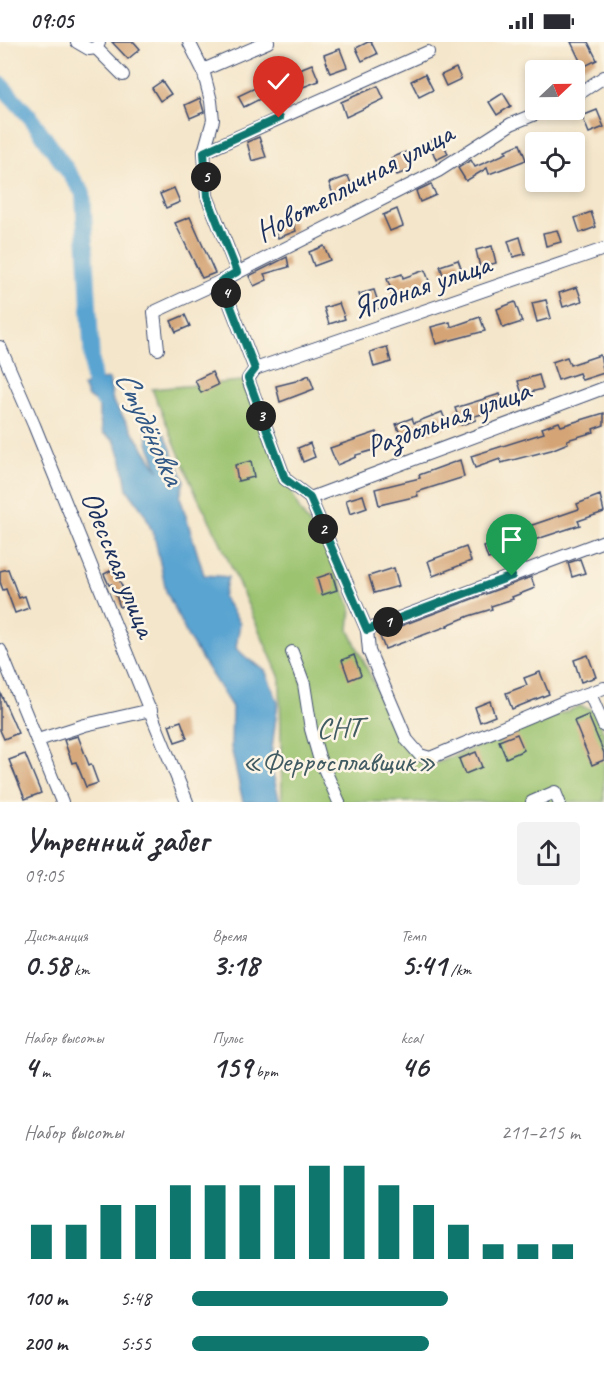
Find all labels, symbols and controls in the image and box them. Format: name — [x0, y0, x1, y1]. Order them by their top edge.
text: 09:05 — [30, 7, 73, 35]
pin — [253, 56, 304, 118]
north arrow — [525, 60, 585, 120]
map controls — [525, 60, 585, 192]
icon: check — [262, 65, 295, 98]
street label: Новотепличная улица — [248, 113, 462, 250]
button: locate — [525, 132, 585, 192]
pin: 5 — [191, 162, 221, 192]
text: 5 — [203, 167, 209, 187]
street label: Ягодная улица — [347, 244, 498, 327]
pin: 4 — [211, 278, 241, 308]
text: 4 — [222, 283, 230, 303]
water label: Студёновка — [106, 363, 196, 494]
street label: Раздольная улица — [361, 370, 537, 465]
pin: 3 — [246, 401, 276, 431]
text: 3 — [257, 406, 265, 426]
street label: Одесская улица — [73, 485, 166, 645]
pin: 2 — [308, 514, 338, 544]
pin — [486, 514, 537, 576]
text: 2 — [319, 519, 327, 539]
icon: arrive — [495, 523, 528, 556]
pin: 1 — [373, 607, 403, 637]
text: 1 — [384, 612, 392, 632]
park label: СНТ «Ферросплавщик» — [242, 708, 436, 780]
text: Утренний забег — [24, 819, 208, 861]
button: share — [517, 822, 580, 885]
text: 09:05 — [24, 863, 64, 888]
text: Дистанция — [24, 926, 88, 946]
text: Время — [212, 926, 246, 946]
text: Темп — [401, 926, 426, 946]
text: 0.58 — [24, 946, 70, 984]
text: 3:18 — [212, 946, 259, 984]
text: 5:41 — [401, 946, 447, 984]
text: km — [70, 960, 89, 980]
text: /km — [447, 960, 471, 980]
text: Набор высоты — [24, 1028, 103, 1048]
text: Пульс — [212, 1028, 243, 1048]
text: kcal — [401, 1028, 422, 1048]
text: 4 — [24, 1048, 38, 1086]
text: 159 — [212, 1048, 252, 1086]
text: 46 — [401, 1048, 428, 1086]
text: m — [38, 1062, 50, 1082]
text: bpm — [252, 1062, 278, 1082]
text: Набор высоты — [24, 1120, 123, 1145]
text: 211–215 m — [501, 1120, 580, 1145]
text: 100 m — [24, 1286, 67, 1311]
text: 5:48 — [120, 1286, 151, 1311]
text: 200 m — [24, 1331, 67, 1356]
text: 5:55 — [120, 1331, 151, 1356]

